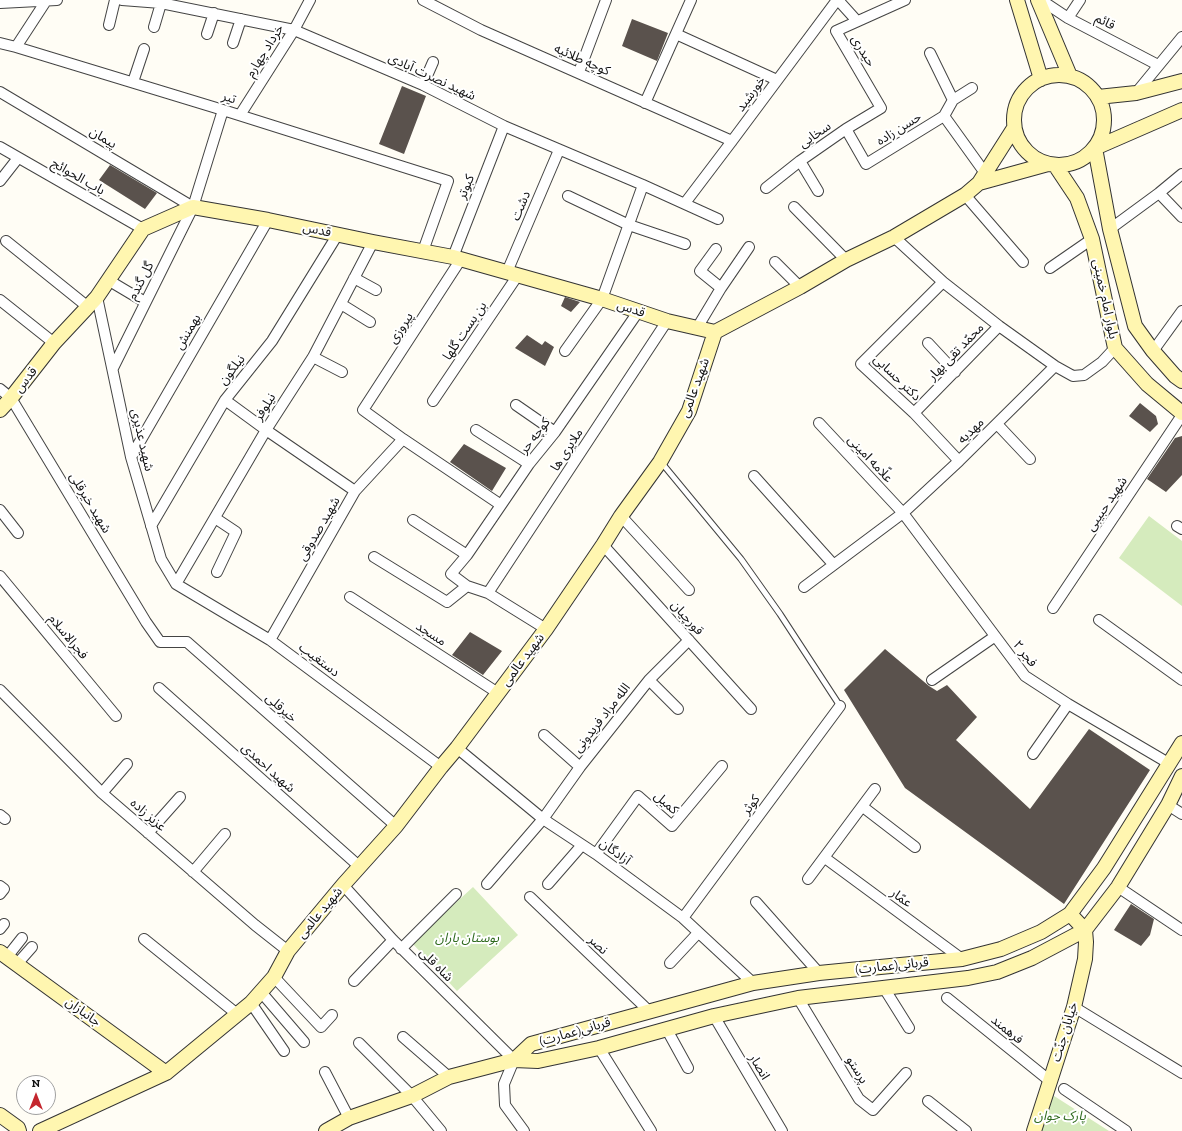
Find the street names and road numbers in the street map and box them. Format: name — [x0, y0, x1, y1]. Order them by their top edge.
street label: قائم — [1092, 10, 1118, 34]
street label: خرداد چهارم — [243, 22, 287, 80]
street label: حیدری — [848, 32, 878, 70]
street label: کوچه طلائیه — [552, 41, 612, 79]
street label: شهید نصرت آبادی — [386, 50, 478, 104]
street label: خورشید — [733, 73, 769, 115]
street label: تیر — [220, 89, 238, 107]
street label: حسن زاده — [874, 109, 924, 149]
street label: سخایی — [796, 118, 834, 152]
street label: پیمان — [87, 124, 119, 152]
street label: باب الحوائج — [49, 155, 107, 199]
street label: کبوتر — [454, 172, 478, 202]
street label: دشت — [508, 189, 534, 223]
street label: قدس — [301, 219, 333, 241]
street label: بلوار امام خمینی — [1089, 258, 1121, 340]
street label: گل گندم — [125, 259, 157, 303]
street label: قدس — [615, 297, 647, 321]
street label: بن بست گلها — [440, 299, 490, 363]
street label: پیروزی — [385, 309, 417, 347]
street label: بهمنش — [172, 311, 204, 353]
street label: محمّد تقی بهار — [925, 320, 987, 384]
street label: نیلگون — [215, 352, 249, 388]
street label: دکتر حسابی — [870, 352, 924, 404]
street label: شهید عالمی — [677, 356, 713, 420]
street label: قدس — [11, 364, 41, 396]
street label: نیلوفر — [251, 390, 279, 424]
street label: شهید عذیری — [127, 407, 157, 473]
street label: کوچه حر — [516, 415, 554, 457]
street label: مهدیه — [955, 415, 987, 447]
street label: ملایری ها — [547, 426, 587, 474]
street label: علّامه امینی — [844, 432, 896, 486]
street label: شهید خیرقلی — [66, 470, 114, 536]
street label: شهید حبیبی — [1083, 474, 1131, 534]
street label: شهید صدوقی — [294, 494, 344, 564]
street label: قورچیان — [667, 597, 707, 639]
street label: فجرالاسلام — [45, 611, 91, 663]
street label: مسجد — [413, 618, 449, 650]
street label: شهید عالمی — [498, 630, 548, 690]
street label: فجر ۲ — [1010, 638, 1040, 670]
street label: دستغیب — [296, 640, 342, 680]
street label: الله مراد فریدونی — [570, 680, 634, 756]
street label: خیرقلی — [262, 690, 300, 726]
street label: شهید احمدی — [238, 740, 298, 796]
street label: کمیل — [651, 788, 681, 818]
street label: کوثر — [739, 792, 763, 818]
street label: عزیز زاده — [127, 795, 169, 835]
street label: آزادگان — [596, 835, 634, 869]
street label: شهید عالمی — [294, 884, 346, 942]
street label: عمّار — [887, 885, 915, 911]
street label: نصر — [585, 932, 611, 958]
street label: شاه قلی — [416, 945, 456, 985]
street label: (عمارت)قربانی — [855, 954, 929, 978]
street label: جانبازان — [62, 994, 104, 1030]
street label: خیابان جنّت — [1049, 1000, 1081, 1064]
street label: فرهمند — [988, 1012, 1026, 1048]
street label: (عمارت)قربانی — [537, 1014, 613, 1050]
street label: انصار — [745, 1051, 773, 1083]
street label: پرستو — [843, 1053, 871, 1087]

